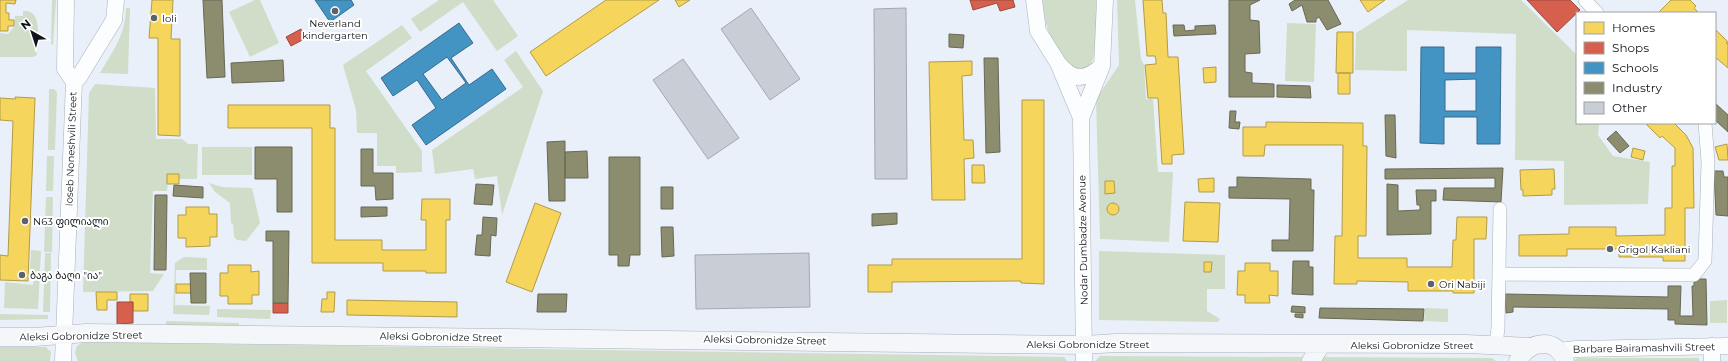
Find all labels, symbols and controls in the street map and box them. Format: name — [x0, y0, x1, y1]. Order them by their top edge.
marker: Neverland kindergarten — [330, 6, 340, 16]
north arrow — [12, 12, 52, 52]
place label: Ioli — [162, 12, 177, 25]
legend — [1576, 12, 1716, 124]
marker: Ioli — [149, 13, 159, 23]
text: N — [18, 16, 34, 32]
place label: Neverland kindergarten — [302, 17, 368, 42]
text: Homes — [1612, 20, 1655, 35]
text: Shops — [1612, 40, 1649, 55]
text: Schools — [1612, 60, 1658, 75]
text: Industry — [1612, 80, 1662, 95]
street label: Ioseb Noneshvili Street — [63, 91, 79, 207]
text: Other — [1612, 100, 1647, 115]
street label: Nodar Dumbadze Avenue — [1075, 175, 1091, 305]
place label: N63 ფილიალი — [33, 215, 109, 228]
marker: N63 ფილიალი — [20, 216, 30, 226]
place label: Grigol Kakliani — [1618, 243, 1690, 256]
marker: Grigol Kakliani — [1605, 244, 1615, 254]
place label: ბაგა ბაღი "ია" — [30, 269, 102, 282]
marker: ბაგა ბაღი "ია" — [17, 270, 27, 280]
place label: Ori Nabiji — [1439, 278, 1486, 291]
marker: Ori Nabiji — [1426, 279, 1436, 289]
street label: Aleksi Gobronidze Street — [19, 328, 143, 344]
street label: Aleksi Gobronidze Street — [379, 329, 503, 345]
street label: Aleksi Gobronidze Street — [703, 332, 827, 348]
street label: Aleksi Gobronidze Street — [1027, 338, 1150, 351]
street label: Aleksi Gobronidze Street — [1351, 339, 1474, 352]
street label: Barbare Bairamashvili Street — [1573, 340, 1715, 356]

